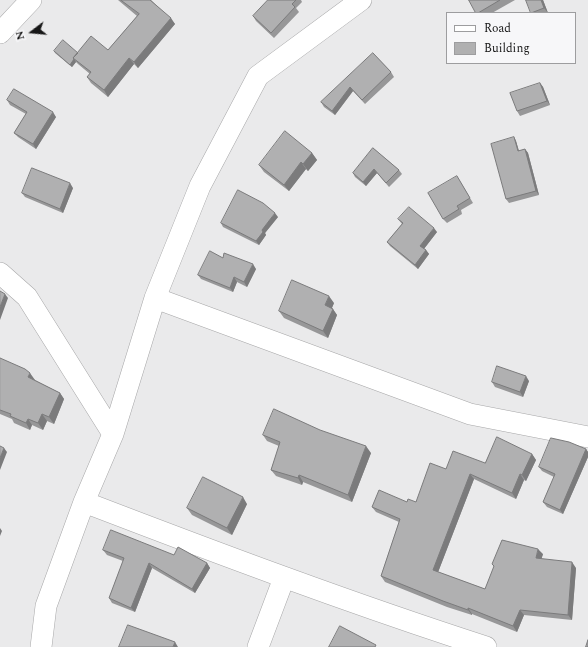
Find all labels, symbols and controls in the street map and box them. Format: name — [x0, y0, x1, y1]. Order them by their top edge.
north arrow — [12, 12, 52, 52]
legend — [446, 12, 576, 64]
text: Road — [484, 19, 511, 38]
text: N — [11, 29, 29, 42]
text: Building — [484, 39, 530, 58]

